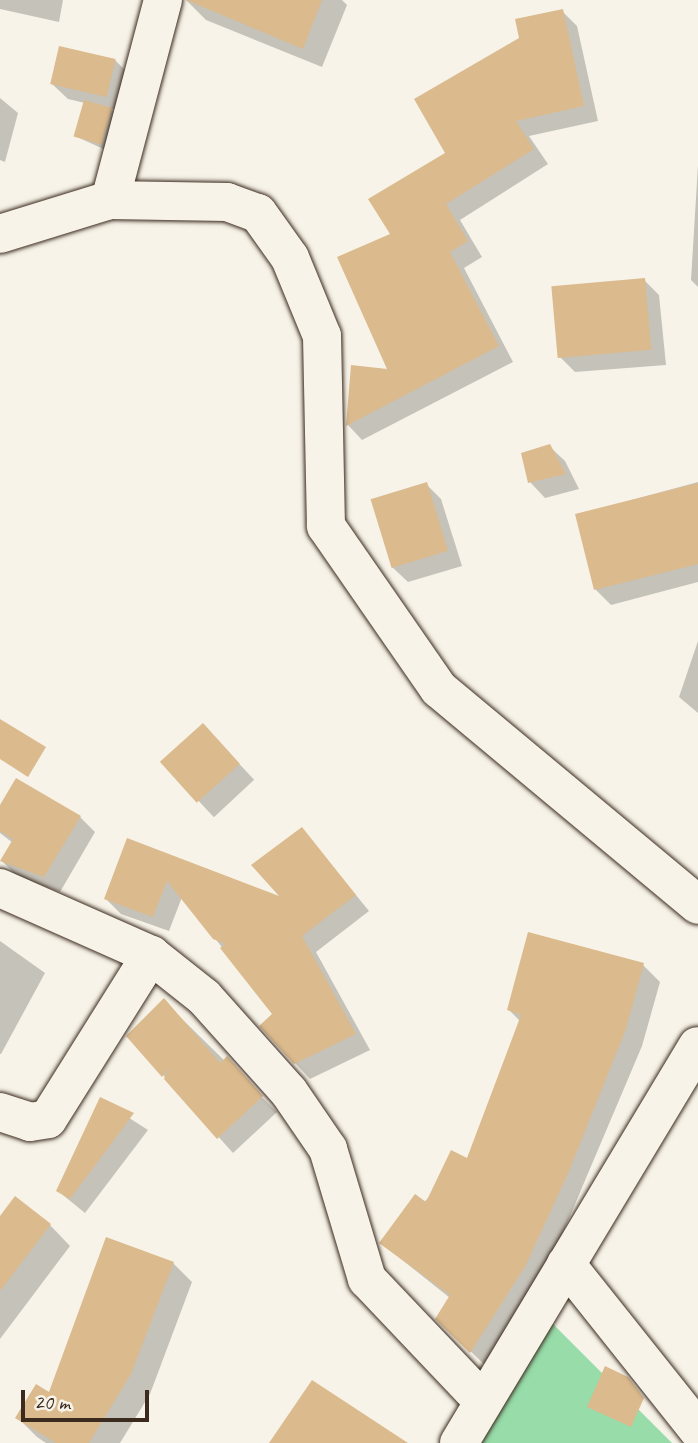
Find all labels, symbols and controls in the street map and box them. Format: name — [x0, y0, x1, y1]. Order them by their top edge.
scale bar — [24, 1376, 152, 1420]
text: 20 m — [34, 1389, 70, 1415]

